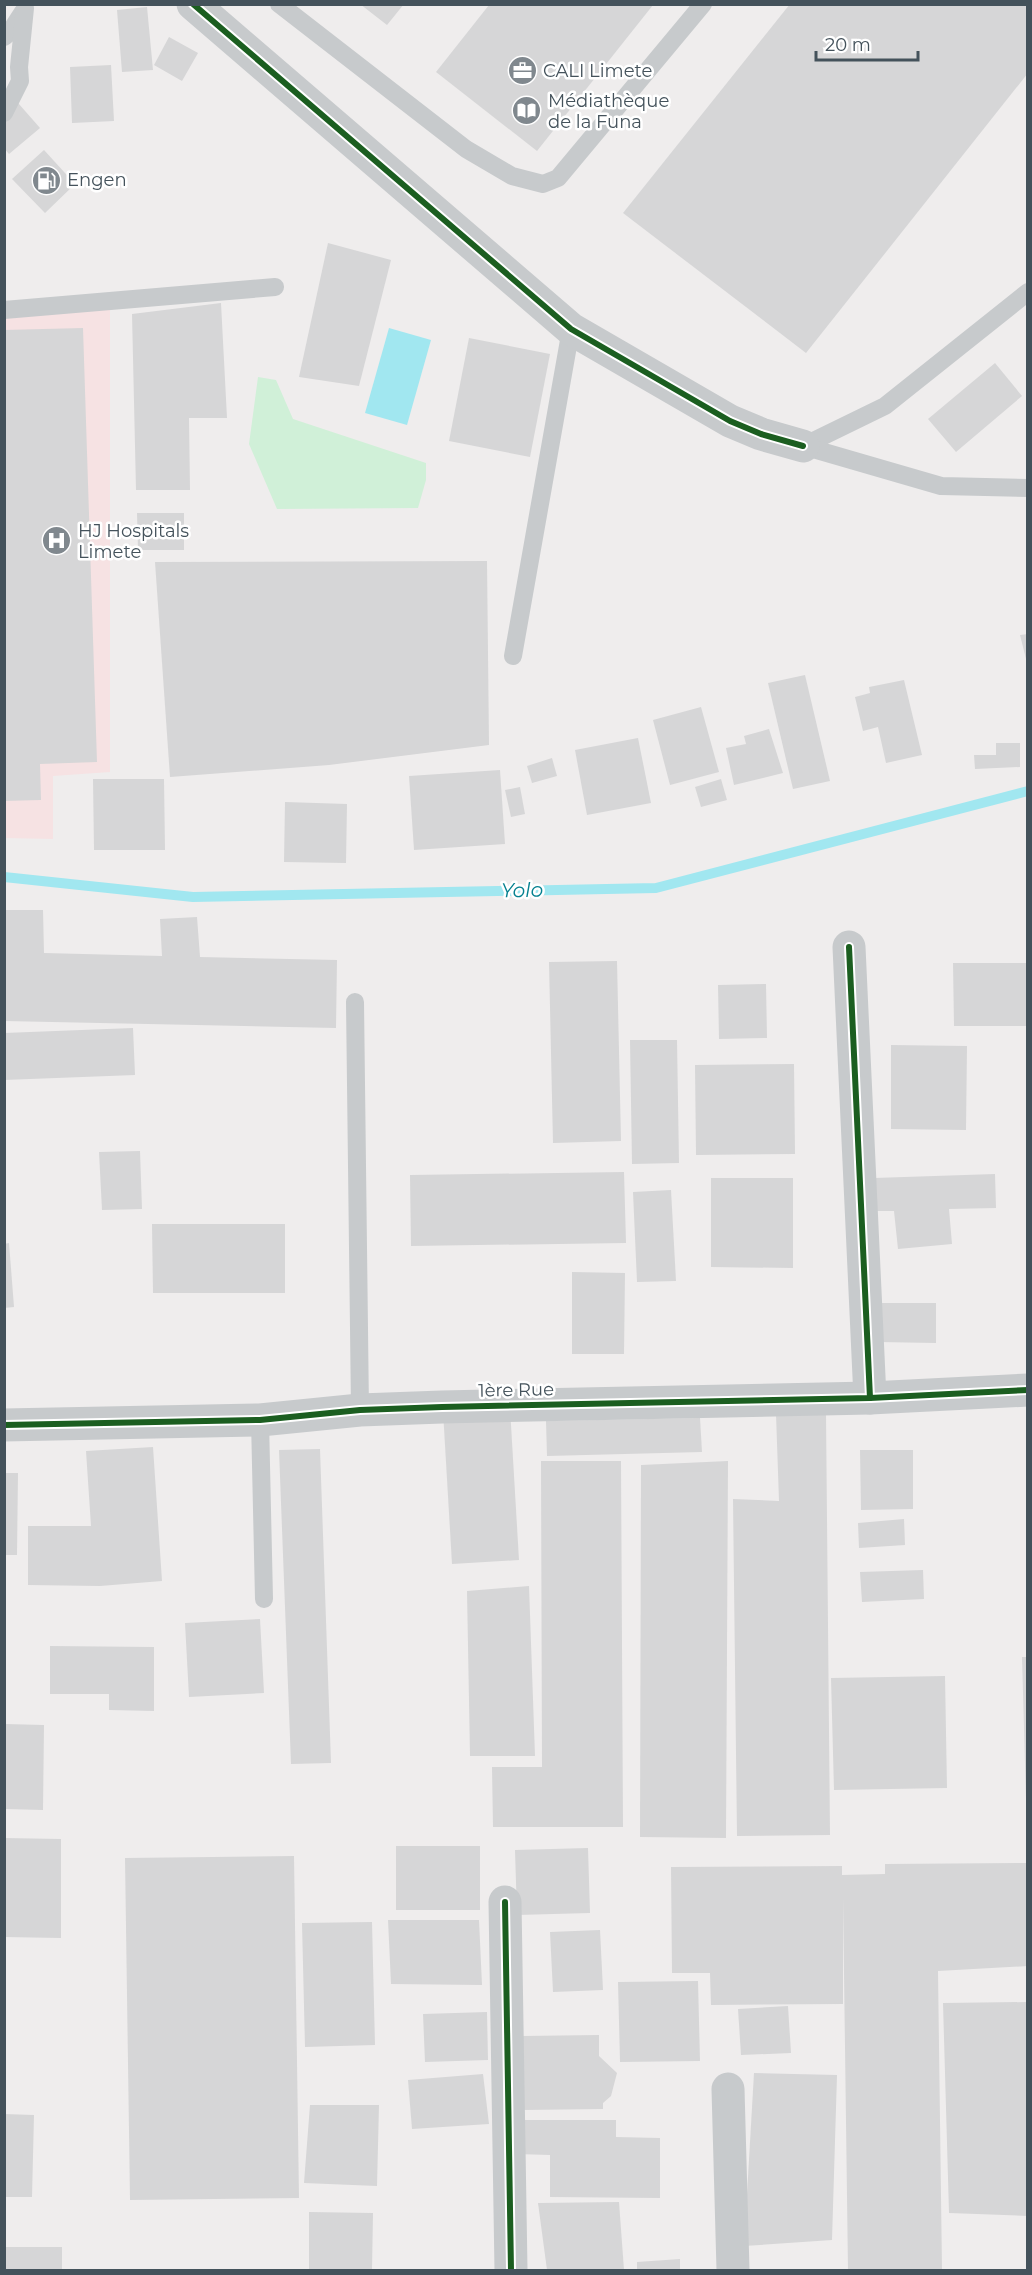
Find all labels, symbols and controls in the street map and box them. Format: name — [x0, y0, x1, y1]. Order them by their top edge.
scale bar — [816, 24, 918, 62]
text: 20 m — [825, 34, 871, 56]
office icon: CALI Limete — [506, 55, 538, 87]
place label: CALI Limete — [543, 60, 652, 82]
place label: Médiathèque de la Funa — [548, 90, 669, 133]
library icon: Médiathèque de la Funa — [511, 95, 543, 127]
fuel station icon: Engen — [30, 164, 62, 196]
place label: Engen — [67, 169, 127, 191]
place label: HJ Hospitals Limete — [78, 520, 189, 563]
hospital icon: HJ Hospitals Limete — [41, 525, 73, 557]
water label: Yolo — [501, 878, 543, 902]
street label: 1ère Rue — [478, 1378, 554, 1402]

